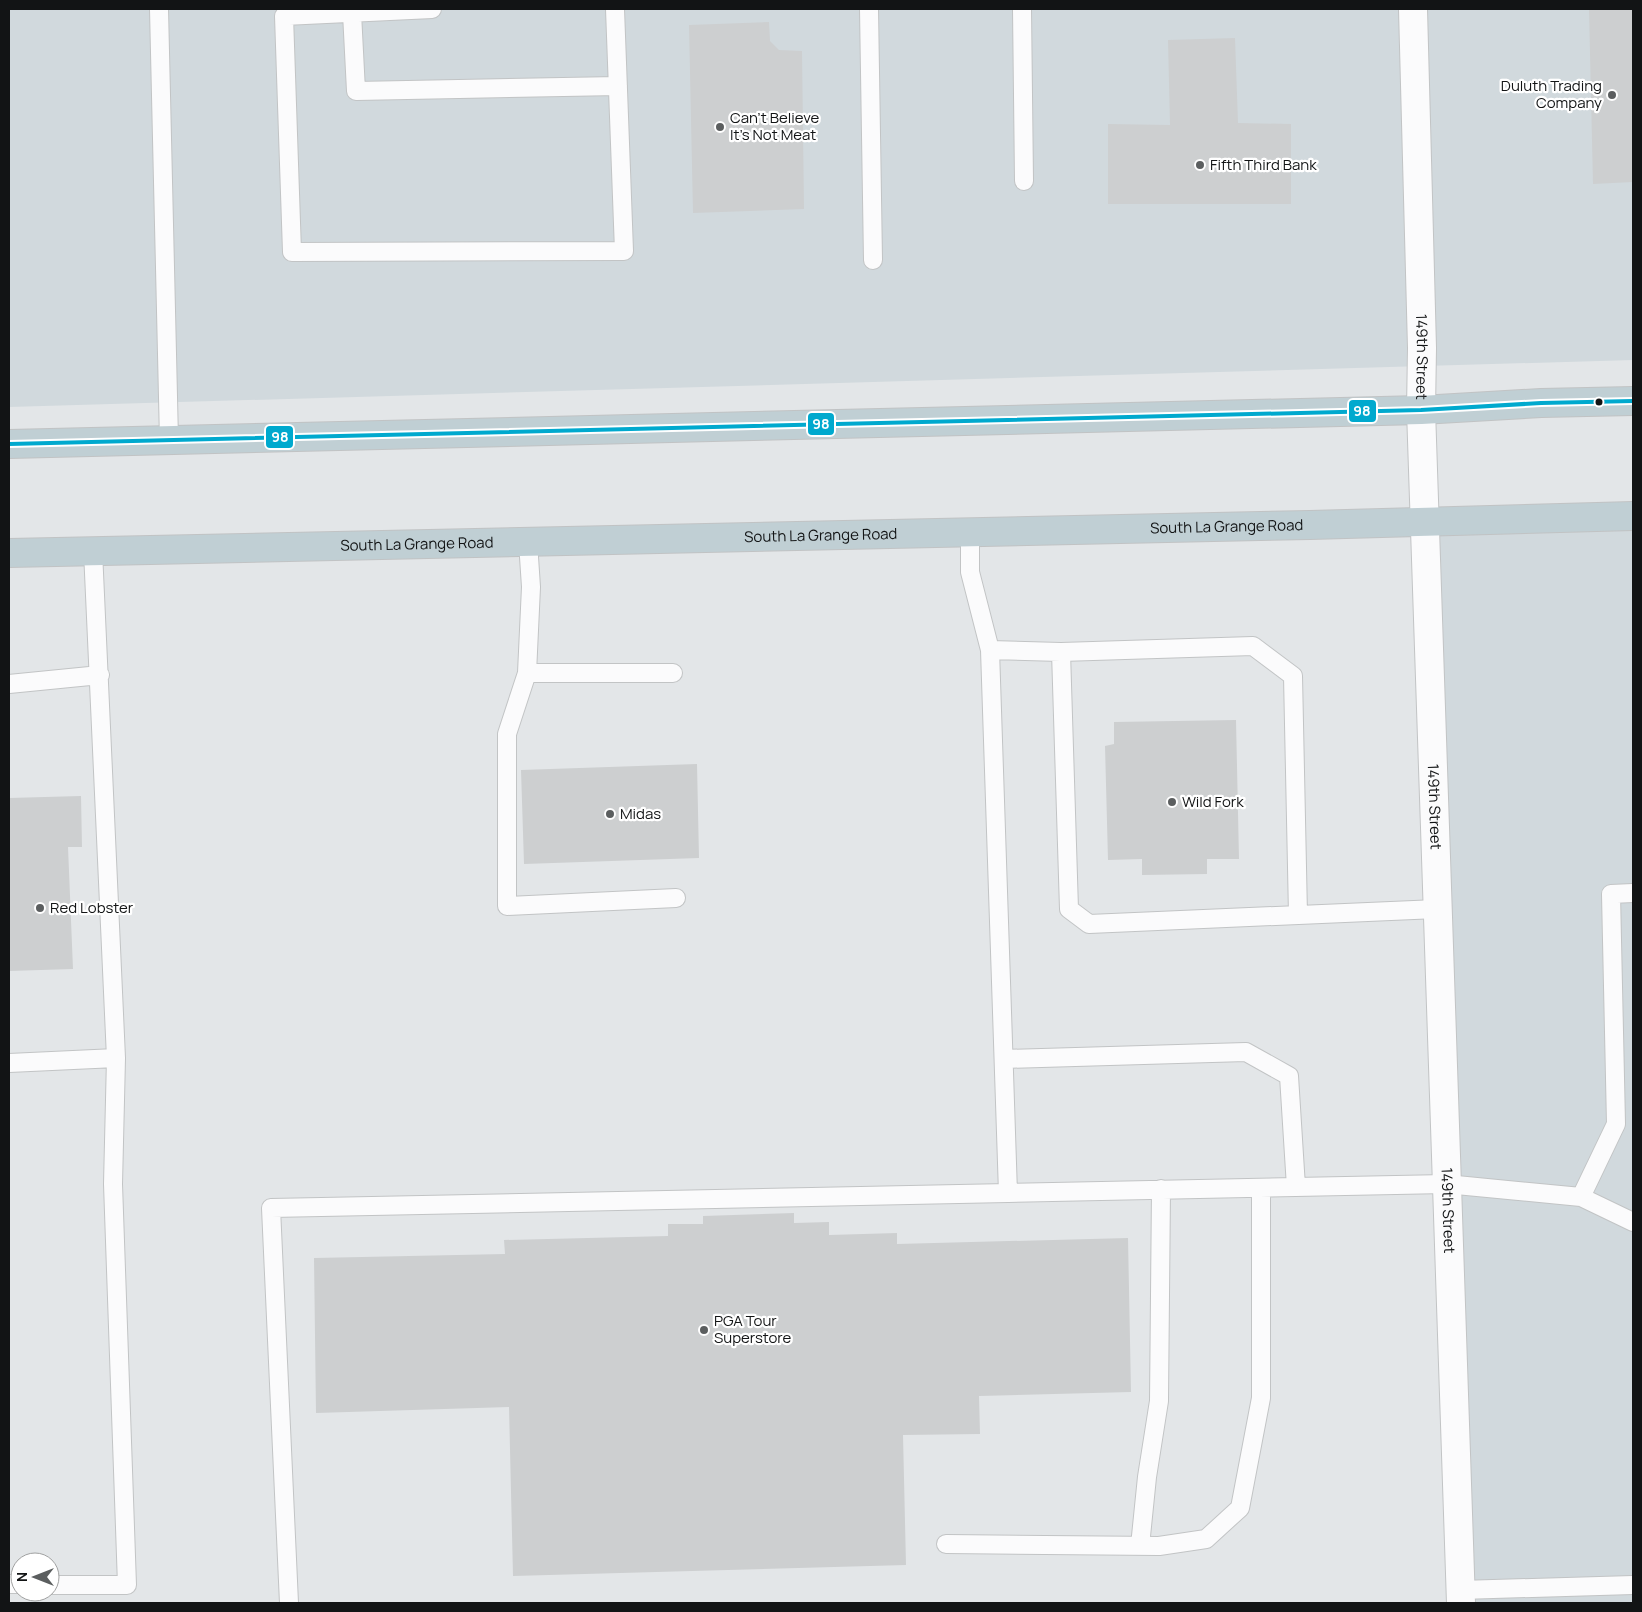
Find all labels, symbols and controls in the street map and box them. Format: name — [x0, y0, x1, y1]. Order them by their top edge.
place label: Duluth Trading Company — [1501, 75, 1602, 113]
marker: Duluth Trading Company — [1606, 89, 1618, 101]
place label: Can't Believe It's Not Meat — [730, 107, 819, 145]
marker: Can't Believe It's Not Meat — [714, 121, 726, 133]
place label: Fifth Third Bank — [1210, 154, 1317, 175]
marker: Fifth Third Bank — [1194, 159, 1206, 171]
street label: 149th Street — [1411, 314, 1433, 400]
unlabelled marker — [1594, 397, 1604, 407]
line badge: 98 — [1348, 399, 1377, 423]
text: 98 — [1353, 401, 1371, 420]
line badge: 98 — [807, 412, 835, 436]
text: 98 — [812, 414, 830, 433]
line badge: 98 — [265, 425, 294, 449]
text: 98 — [271, 427, 289, 446]
street label: South La Grange Road — [1150, 514, 1304, 538]
street label: South La Grange Road — [744, 523, 898, 547]
street label: South La Grange Road — [340, 532, 494, 556]
street label: 149th Street — [1423, 763, 1447, 850]
place label: Wild Fork — [1182, 791, 1244, 812]
marker: Wild Fork — [1166, 796, 1178, 808]
place label: Midas — [620, 803, 661, 824]
marker: Midas — [604, 808, 616, 820]
place label: Red Lobster — [50, 897, 134, 918]
marker: Red Lobster — [34, 902, 46, 914]
street label: 149th Street — [1436, 1167, 1460, 1254]
place label: PGA Tour Superstore — [714, 1310, 792, 1348]
marker: PGA Tour Superstore — [698, 1324, 710, 1336]
north arrow — [10, 1552, 60, 1602]
text: N — [12, 1572, 31, 1582]

